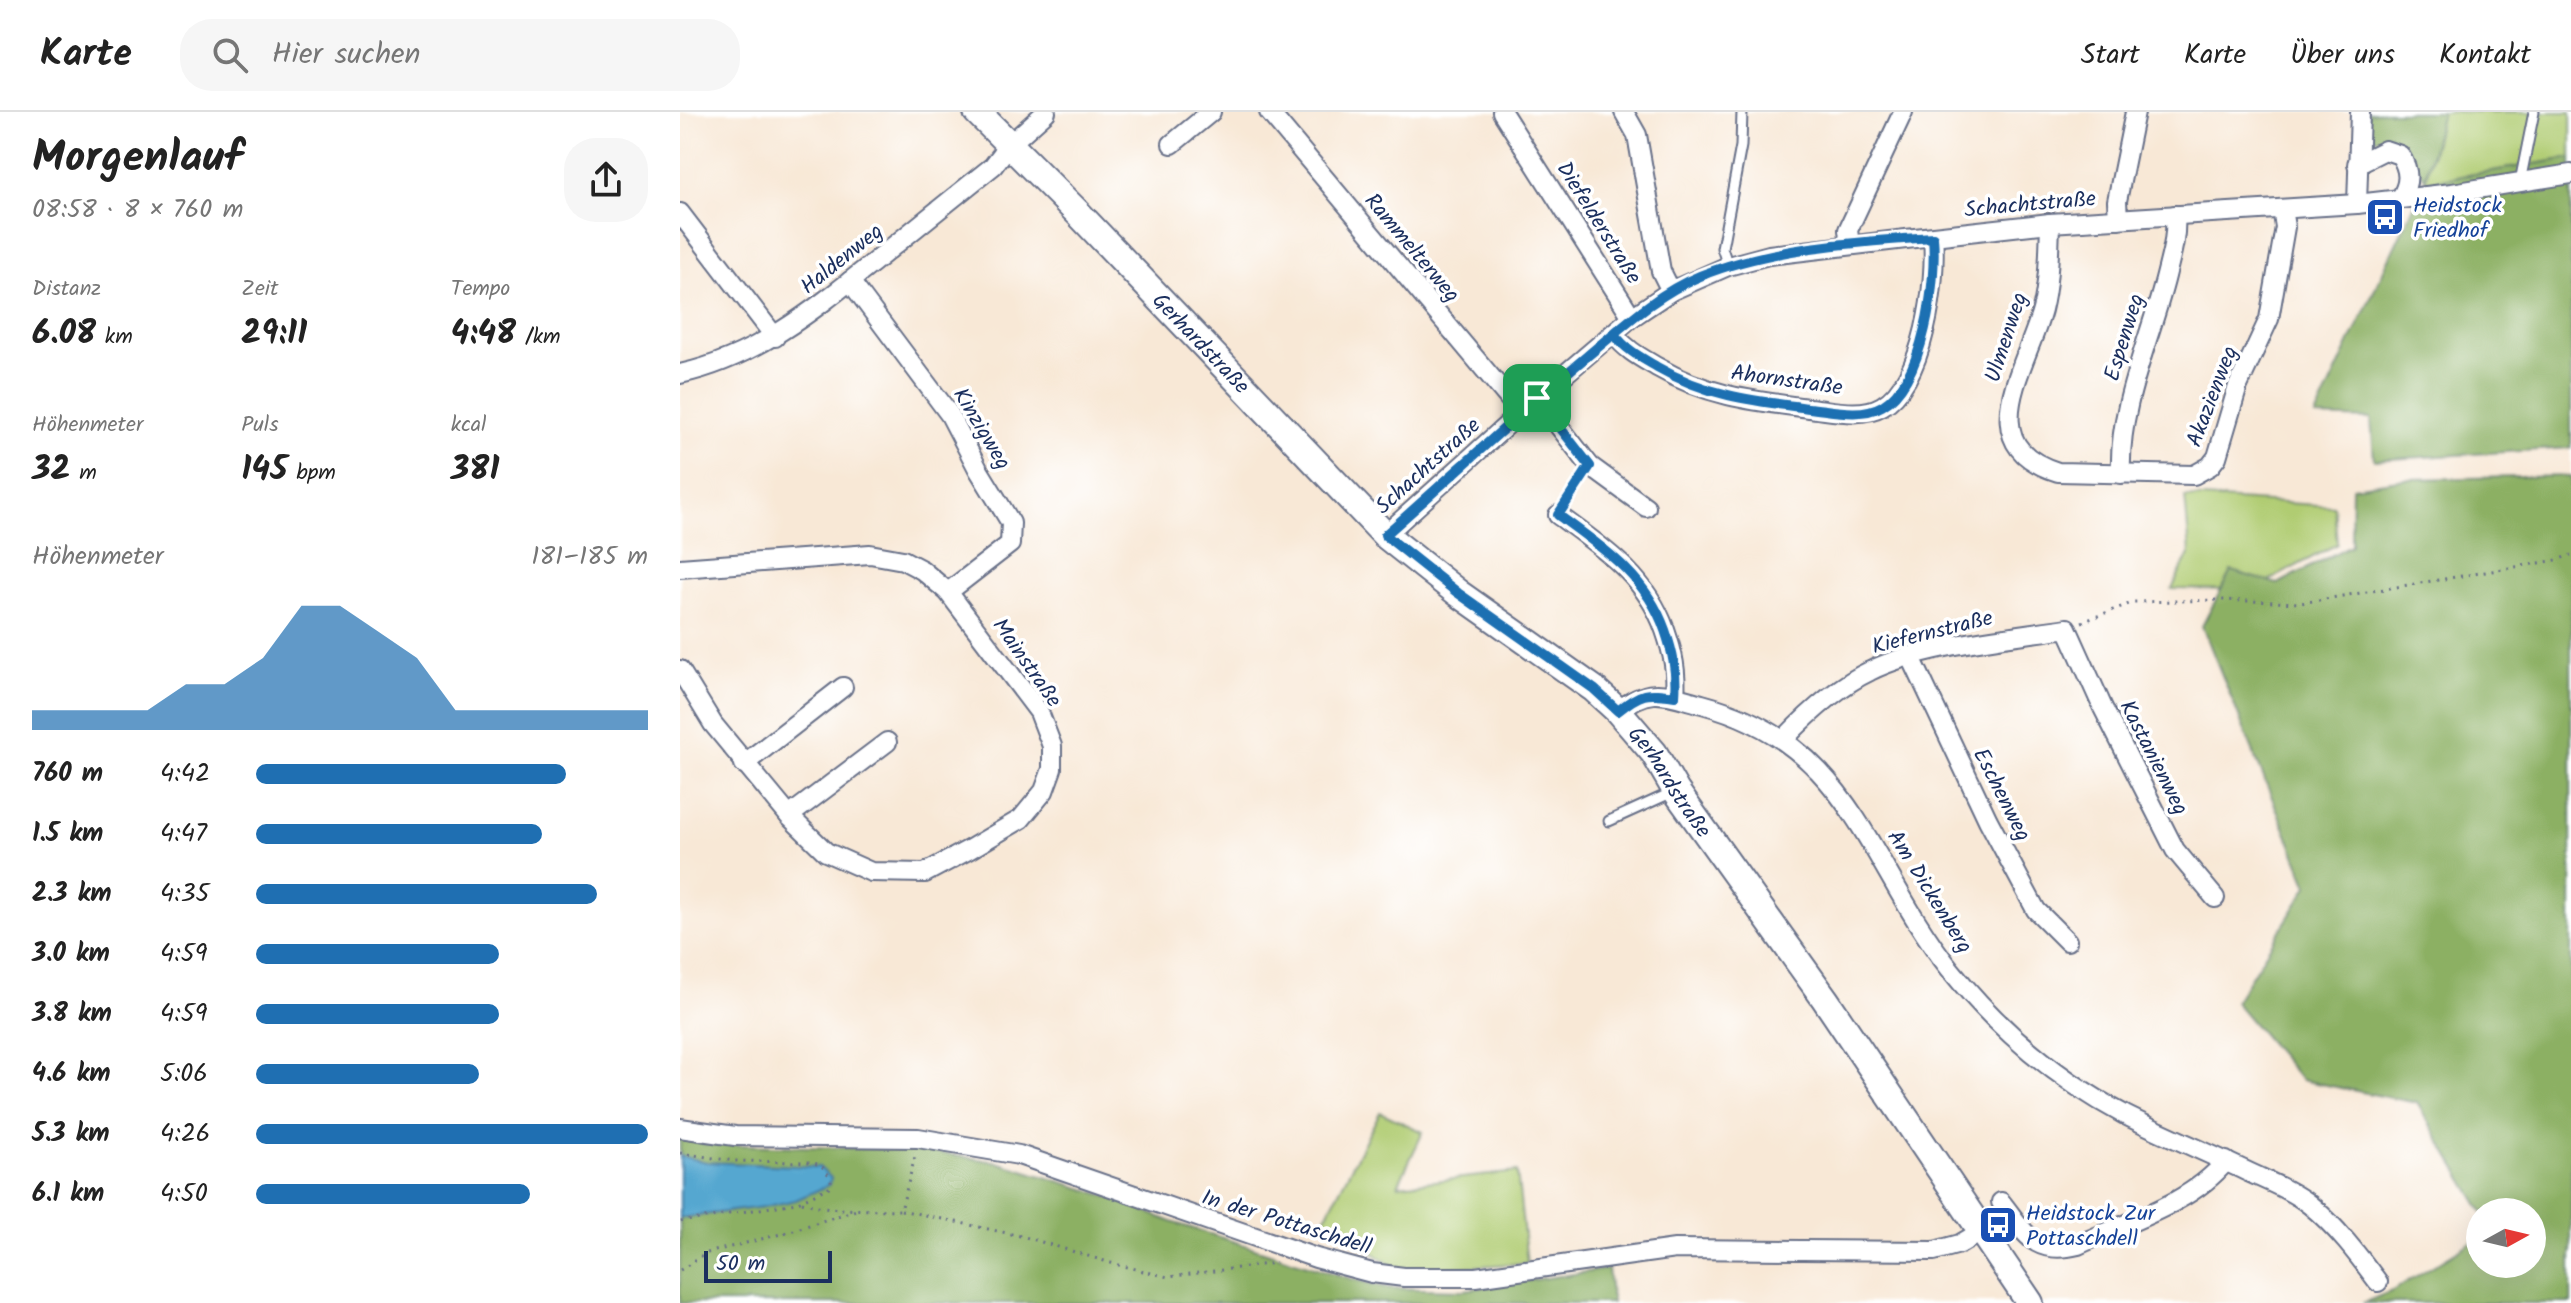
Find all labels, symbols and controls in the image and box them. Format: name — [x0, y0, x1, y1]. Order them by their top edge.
search box — [180, 19, 740, 91]
text: Karte — [40, 25, 132, 85]
text: Hier suchen — [272, 31, 421, 79]
icon: search — [208, 33, 252, 77]
text: Start — [2081, 33, 2140, 78]
text: Karte — [2184, 33, 2246, 78]
text: Über uns — [2290, 33, 2395, 78]
text: Kontakt — [2439, 33, 2531, 78]
text: Morgenlauf — [32, 124, 243, 194]
button: share — [564, 138, 648, 222]
street label: Diefelderstraße — [1546, 155, 1650, 292]
street label: Schachtstraße — [1963, 182, 2098, 229]
street label: Rammelterweg — [1355, 186, 1468, 311]
text: 08:58 · 8 × 760 m — [32, 189, 243, 231]
place label: Heidstock Friedhof — [2413, 189, 2502, 249]
bus stop icon: Heidstock Friedhof — [2364, 196, 2406, 238]
street label: Haldenweg — [793, 215, 892, 304]
text: Distanz — [32, 272, 101, 307]
text: Zeit — [241, 272, 279, 307]
text: Tempo — [451, 272, 510, 307]
street label: Gerhardstraße — [1143, 286, 1257, 403]
street label: Ulmenweg — [1976, 288, 2038, 387]
street label: Espenweg — [2096, 290, 2155, 386]
text: 6.08 — [32, 307, 96, 361]
text: 29:11 — [241, 307, 307, 361]
text: 4:48 — [451, 307, 516, 361]
text: km — [96, 320, 133, 355]
text: /km — [516, 320, 561, 355]
street label: Akazienweg — [2178, 341, 2249, 453]
street label: Ahornstraße — [1729, 356, 1845, 407]
pin — [1503, 364, 1571, 432]
icon: arrive — [1515, 376, 1559, 420]
street label: Kinzigweg — [943, 381, 1019, 477]
text: Höhenmeter — [32, 408, 143, 443]
text: Puls — [241, 408, 279, 443]
text: kcal — [451, 408, 486, 443]
street label: Schachtstraße — [1368, 410, 1489, 524]
text: 32 — [32, 443, 70, 497]
text: 145 — [241, 443, 287, 497]
text: 381 — [451, 443, 500, 497]
text: m — [70, 456, 97, 491]
text: bpm — [287, 456, 336, 491]
text: Höhenmeter — [32, 536, 163, 578]
text: 181–185 m — [531, 536, 648, 578]
street label: Kiefernstraße — [1868, 601, 1997, 665]
street label: Mainstraße — [982, 611, 1070, 716]
street label: Kastanienweg — [2109, 694, 2197, 822]
street label: Gerhardstraße — [1618, 719, 1719, 846]
street label: Eschenweg — [1962, 742, 2039, 848]
text: 760 m — [32, 753, 103, 795]
text: 4:42 — [160, 753, 210, 795]
text: 1.5 km — [32, 813, 103, 855]
text: 4:47 — [160, 813, 207, 855]
street label: Am Dickenberg — [1877, 824, 1981, 961]
text: 2.3 km — [32, 873, 112, 915]
text: 4:35 — [160, 873, 210, 915]
text: 3.0 km — [32, 933, 110, 975]
text: 4:59 — [160, 933, 207, 975]
text: 3.8 km — [32, 993, 112, 1035]
text: 4:59 — [160, 993, 207, 1035]
text: 4.6 km — [32, 1053, 111, 1095]
text: 5:06 — [160, 1053, 208, 1095]
text: 5.3 km — [32, 1113, 110, 1155]
text: 4:26 — [160, 1113, 210, 1155]
text: 6.1 km — [32, 1173, 104, 1215]
text: 4:50 — [160, 1173, 208, 1215]
street label: In der Pottaschdell — [1197, 1181, 1376, 1266]
place label: Heidstock Zur Pottaschdell — [2026, 1197, 2157, 1257]
north arrow — [2466, 1198, 2546, 1278]
map controls — [2466, 1198, 2546, 1278]
bus stop icon: Heidstock Zur Pottaschdell — [1977, 1204, 2019, 1246]
scale bar — [704, 1247, 832, 1283]
text: 50 m — [716, 1247, 765, 1282]

